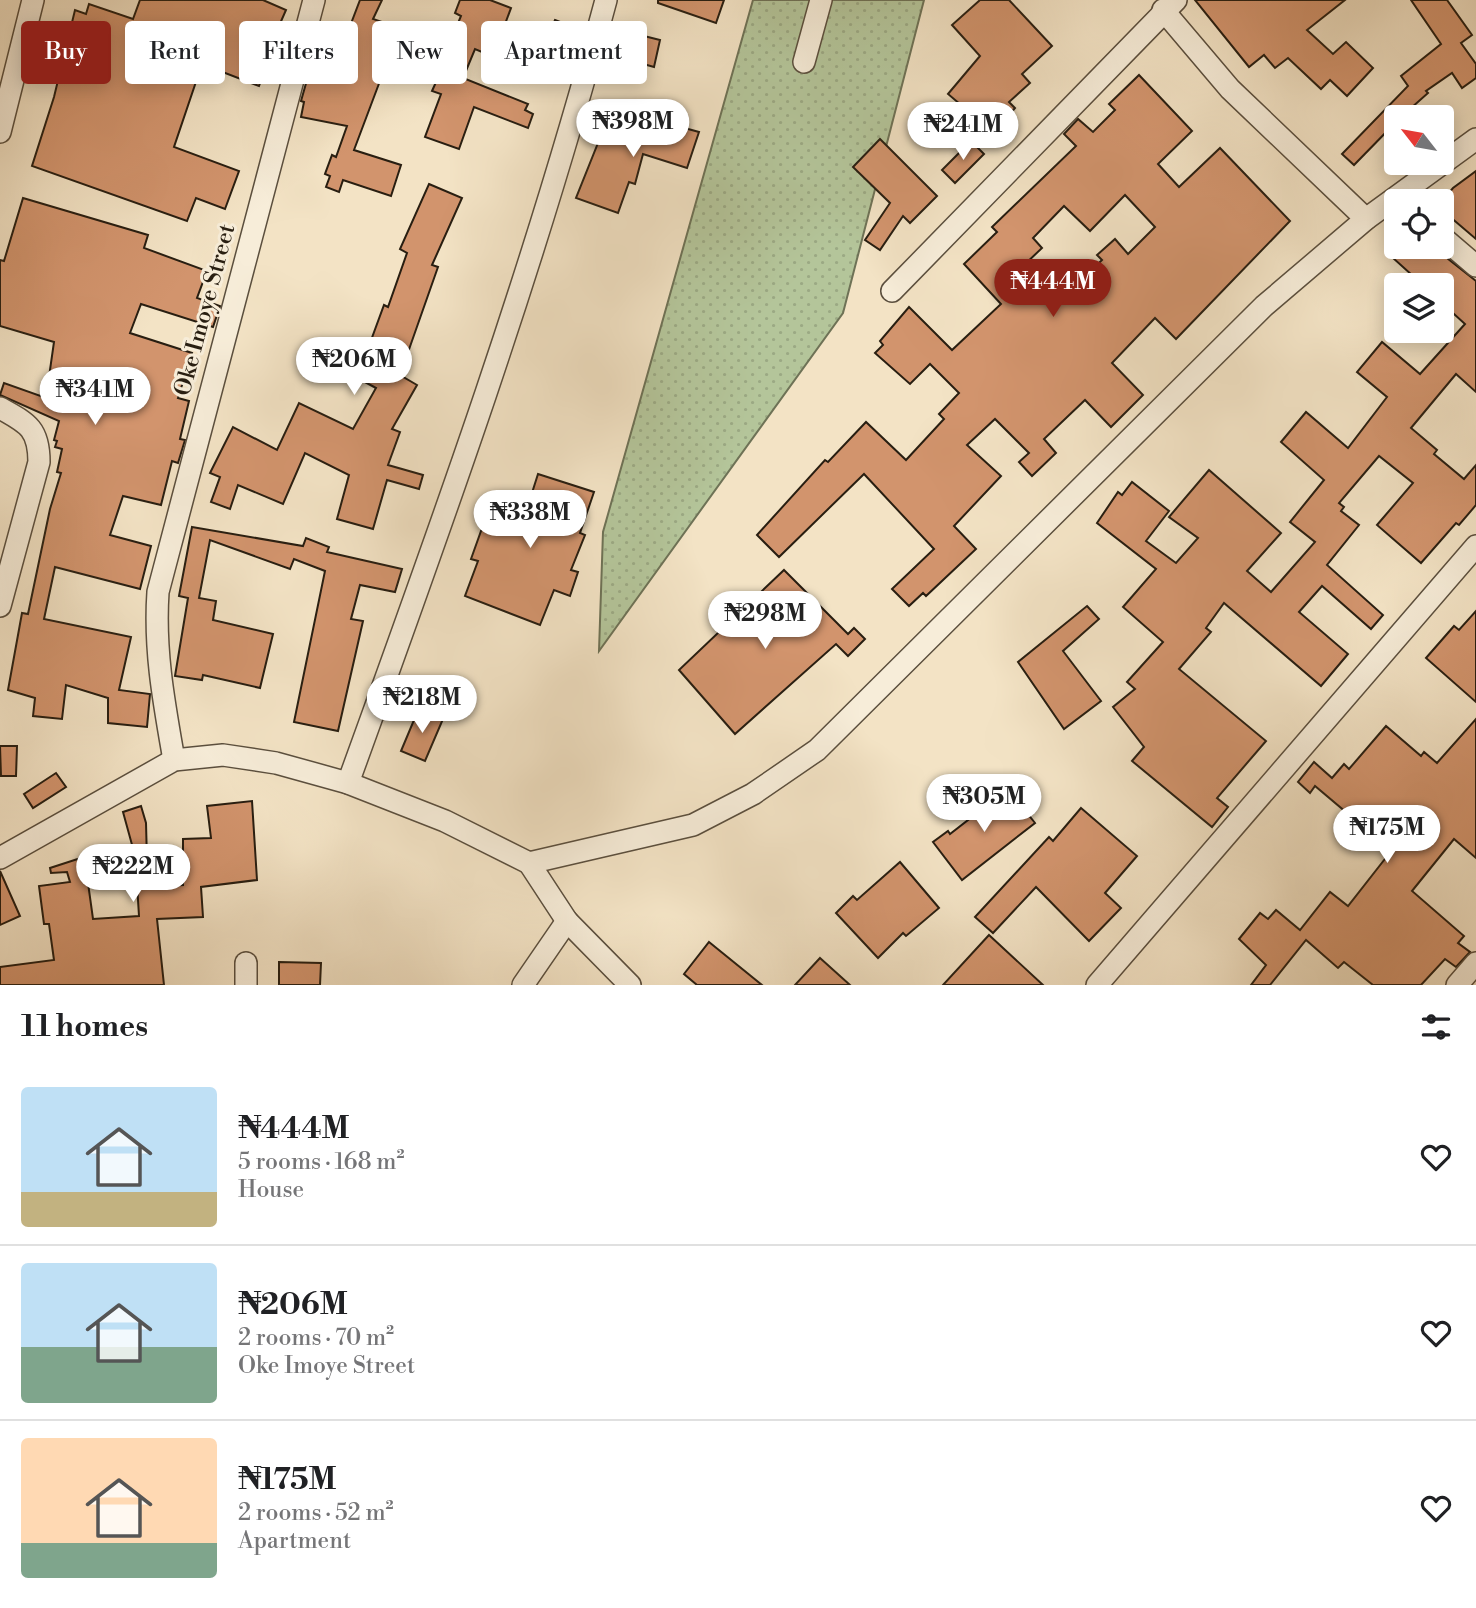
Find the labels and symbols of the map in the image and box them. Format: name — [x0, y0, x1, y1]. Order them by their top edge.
pin: ₦398M — [584, 100, 682, 159]
pin: ₦241M — [914, 102, 1012, 162]
north arrow — [1384, 105, 1454, 175]
street label: Oke Imoye Street — [169, 221, 241, 399]
pin: ₦444M — [1004, 260, 1102, 319]
pin: ₦206M — [305, 338, 403, 397]
pin: ₦341M — [46, 368, 144, 427]
pin: ₦338M — [481, 490, 579, 550]
pin: ₦298M — [716, 592, 814, 651]
pin: ₦218M — [373, 676, 471, 735]
pin: ₦305M — [935, 774, 1033, 834]
pin: ₦175M — [1338, 806, 1436, 865]
pin: ₦222M — [84, 844, 182, 904]

